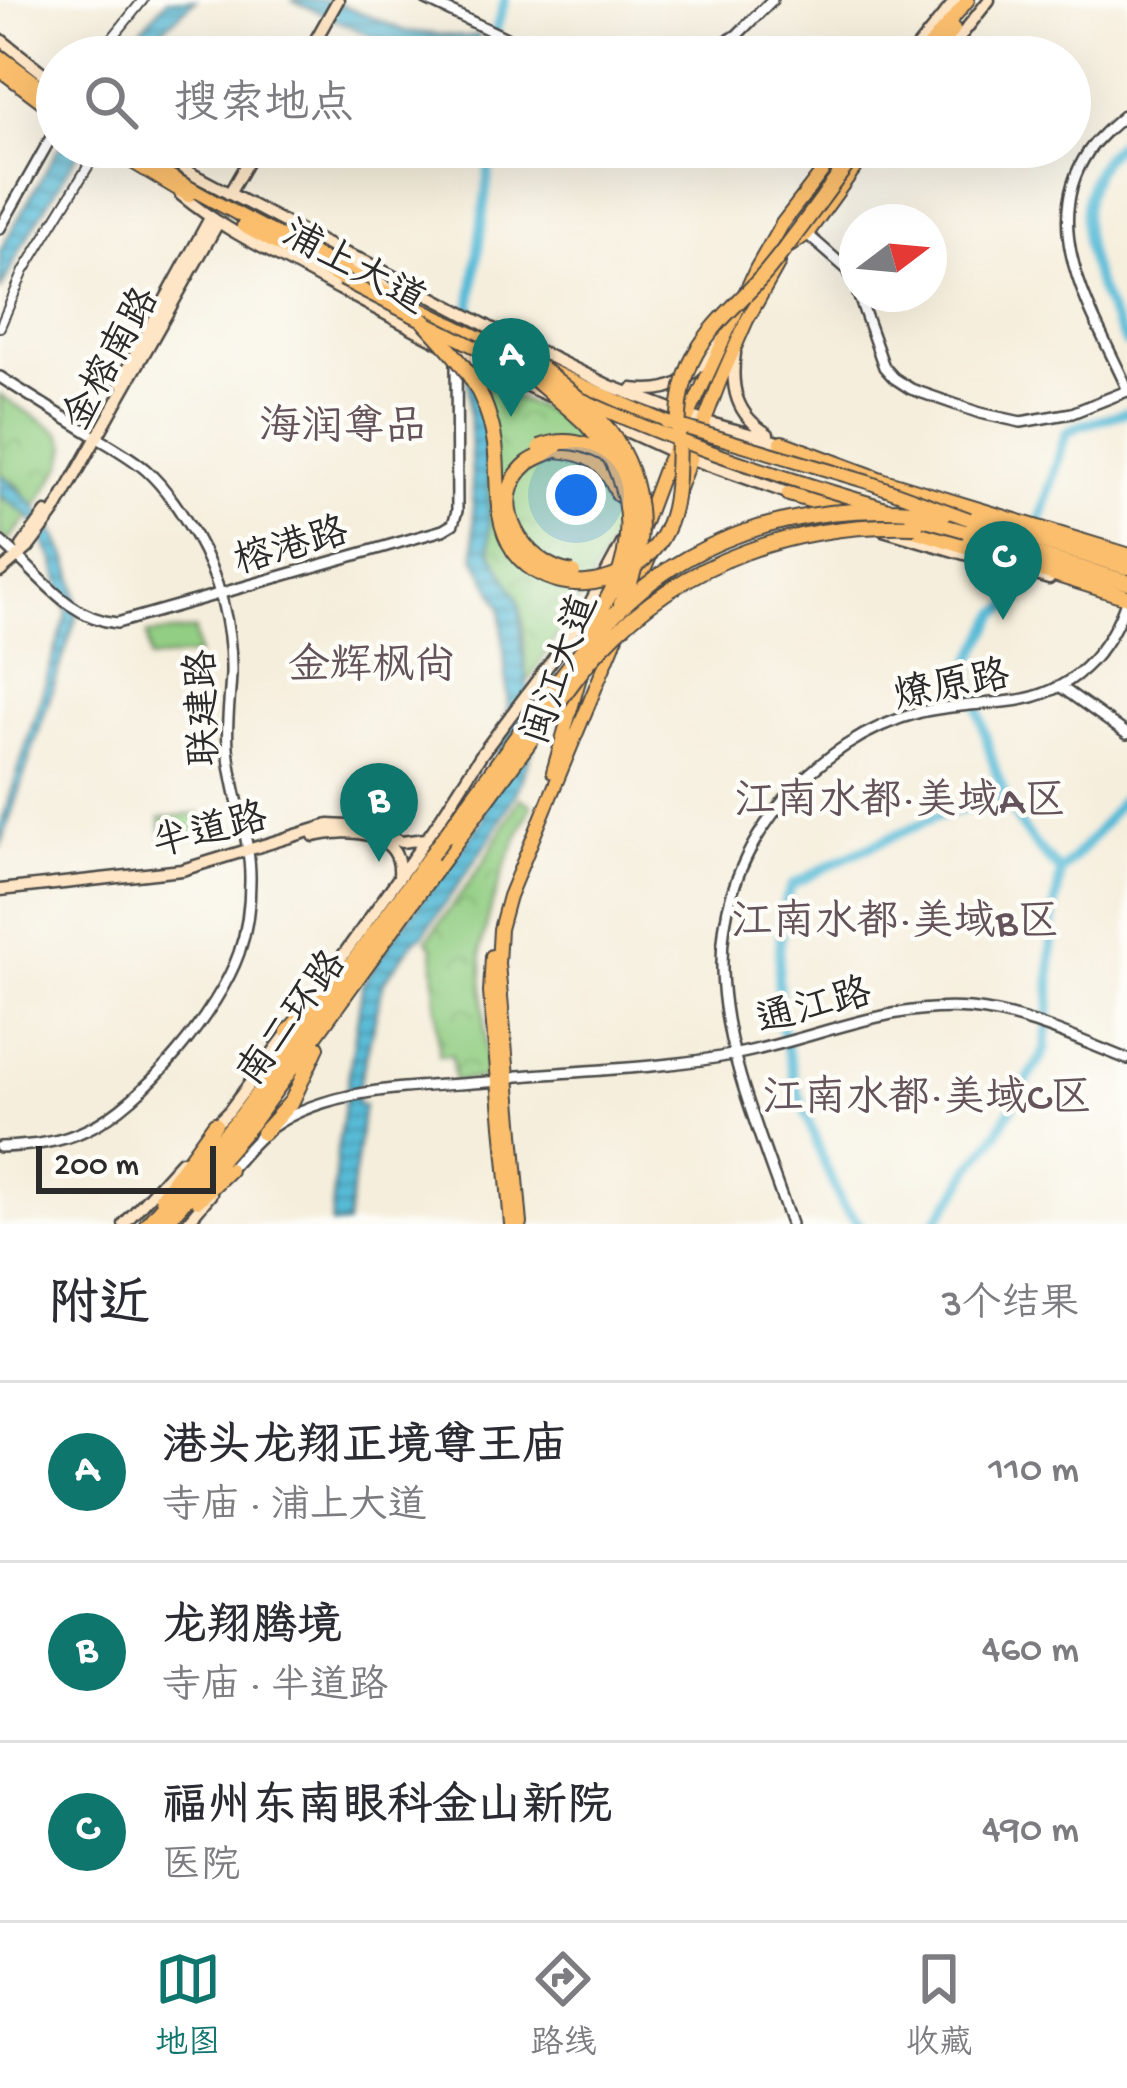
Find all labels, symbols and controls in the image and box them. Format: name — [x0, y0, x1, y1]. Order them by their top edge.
search box — [36, 36, 1091, 168]
icon: search — [78, 69, 144, 135]
text: 搜索地点 — [174, 81, 354, 134]
north arrow — [839, 204, 947, 312]
street label: 浦上大道 — [273, 211, 433, 327]
street label: 金榕南路 — [54, 280, 172, 440]
pin: A — [472, 318, 550, 417]
district label: 海润尊品 — [259, 403, 427, 455]
your location — [546, 465, 606, 525]
street label: 榕港路 — [229, 509, 355, 588]
pin: C — [964, 521, 1042, 620]
street label: 闽江大道 — [515, 588, 611, 752]
district label: 金辉枫尚 — [288, 642, 456, 694]
street label: 联建路 — [179, 648, 232, 767]
street label: 燎原路 — [890, 652, 1014, 723]
pin: B — [340, 763, 418, 862]
district label: 江南水都·美域A区 — [734, 777, 1066, 829]
street label: 半道路 — [148, 794, 273, 870]
district label: 江南水都·美域B区 — [731, 898, 1059, 950]
street label: 南二环路 — [228, 942, 359, 1097]
street label: 通江路 — [752, 970, 877, 1047]
district label: 江南水都·美域C区 — [762, 1074, 1092, 1126]
scale bar — [36, 1140, 216, 1193]
text: 200 m — [54, 1148, 139, 1186]
text: 附近 — [48, 1279, 150, 1339]
text: 3个结果 — [942, 1284, 1079, 1330]
text: 港头龙翔正境尊王庙 — [162, 1423, 567, 1476]
text: A — [75, 1449, 99, 1495]
text: 110 m — [988, 1449, 1079, 1495]
text: 寺庙 · 浦上大道 — [162, 1486, 427, 1532]
text: 龙翔腾境 — [162, 1603, 342, 1656]
text: B — [77, 1629, 97, 1675]
text: 460 m — [982, 1629, 1079, 1675]
text: 寺庙 · 半道路 — [162, 1666, 388, 1712]
text: 福州东南眼科金山新院 — [162, 1783, 612, 1836]
text: C — [76, 1809, 98, 1855]
text: 490 m — [982, 1809, 1079, 1855]
text: 医院 — [162, 1846, 240, 1892]
tab: 地图 — [155, 1946, 221, 2065]
tab: 路线 — [530, 1946, 596, 2065]
tab: 收藏 — [906, 1946, 972, 2065]

